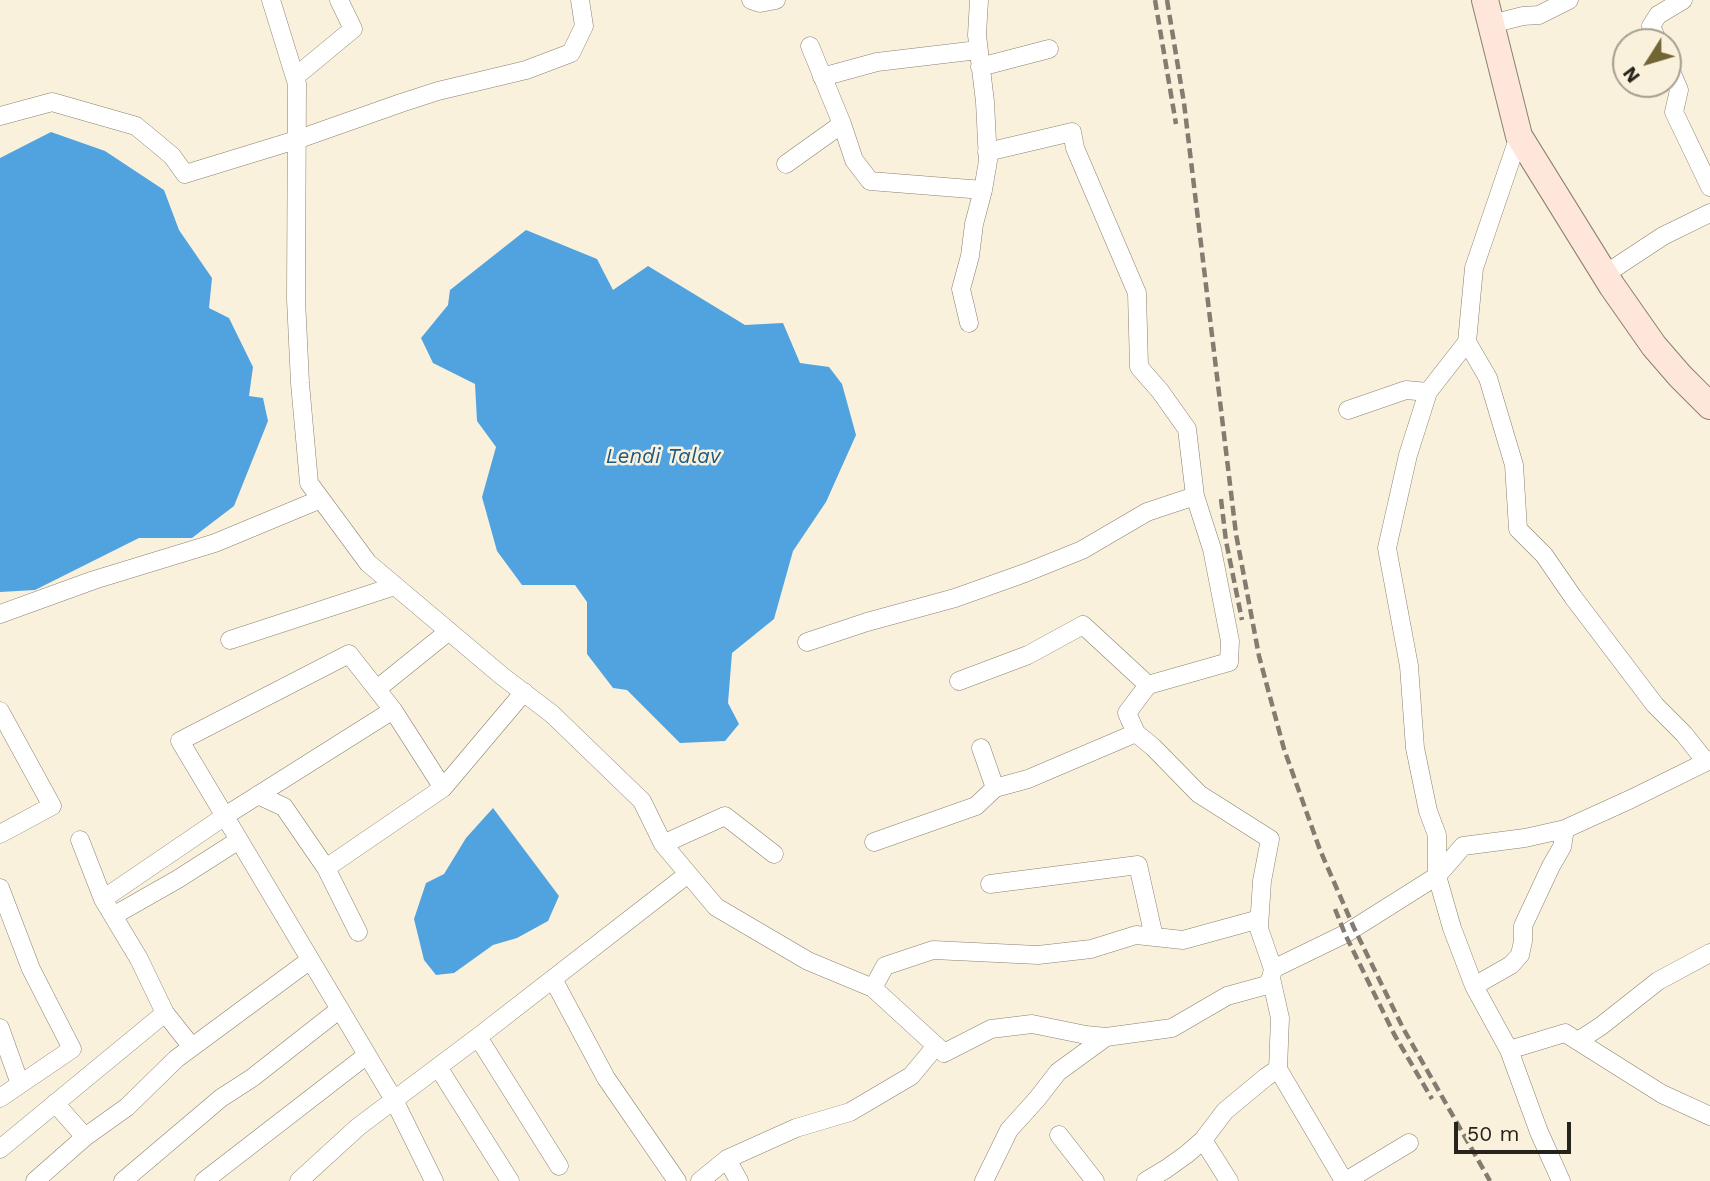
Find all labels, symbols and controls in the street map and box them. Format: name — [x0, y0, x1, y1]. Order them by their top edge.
north arrow — [1612, 28, 1682, 98]
text: N — [1618, 62, 1645, 87]
water label: Lendi Talav — [606, 444, 720, 470]
scale bar — [1458, 1108, 1575, 1152]
text: 50 m — [1467, 1121, 1519, 1146]

